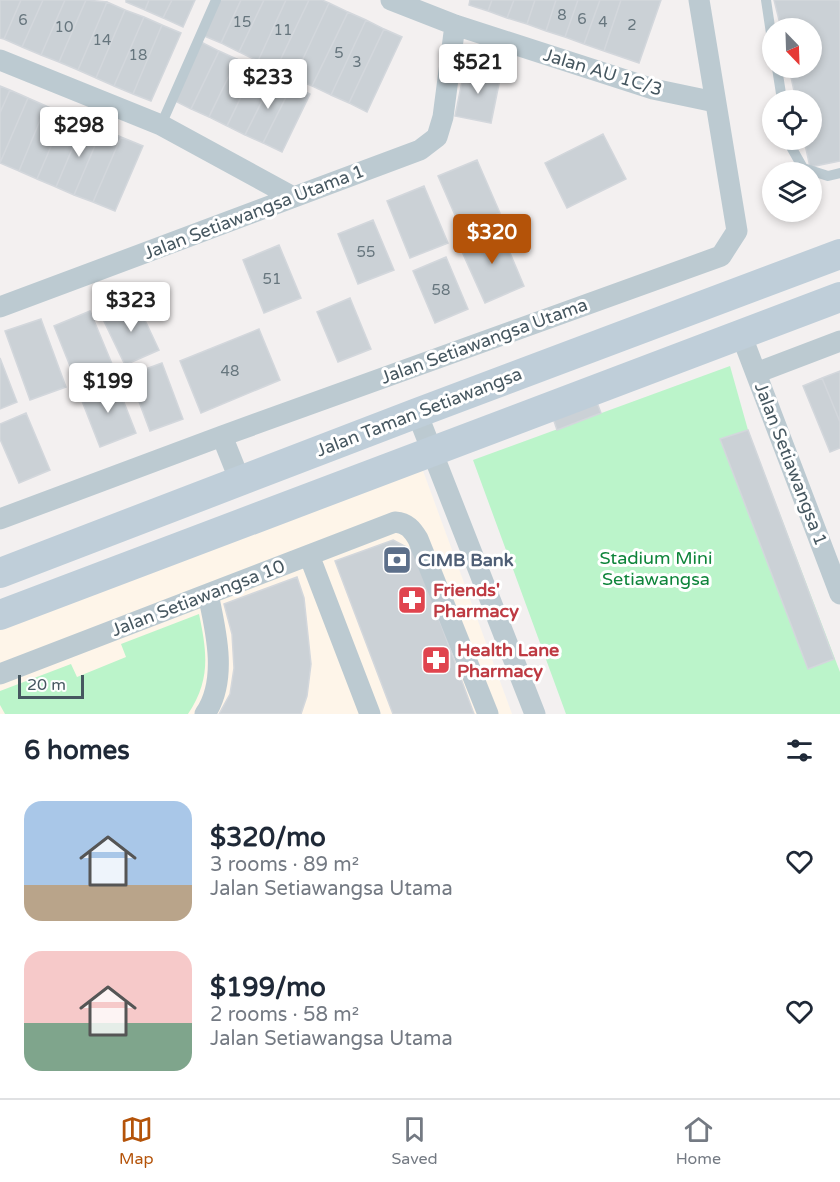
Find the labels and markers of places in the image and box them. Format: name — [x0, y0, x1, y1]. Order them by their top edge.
pin: $521 — [442, 44, 514, 95]
pin: $233 — [232, 59, 304, 110]
pin: $298 — [43, 107, 115, 158]
pin: $320 — [456, 214, 528, 265]
pin: $323 — [95, 282, 167, 333]
pin: $199 — [72, 363, 144, 414]
bank icon: CIMB Bank — [381, 544, 413, 576]
place label: CIMB Bank — [418, 549, 514, 571]
place label: Friends' Pharmacy — [433, 579, 519, 622]
pharmacy icon: Friends' Pharmacy — [396, 584, 428, 616]
place label: Health Lane Pharmacy — [457, 639, 559, 682]
pharmacy icon: Health Lane Pharmacy — [420, 644, 452, 676]

